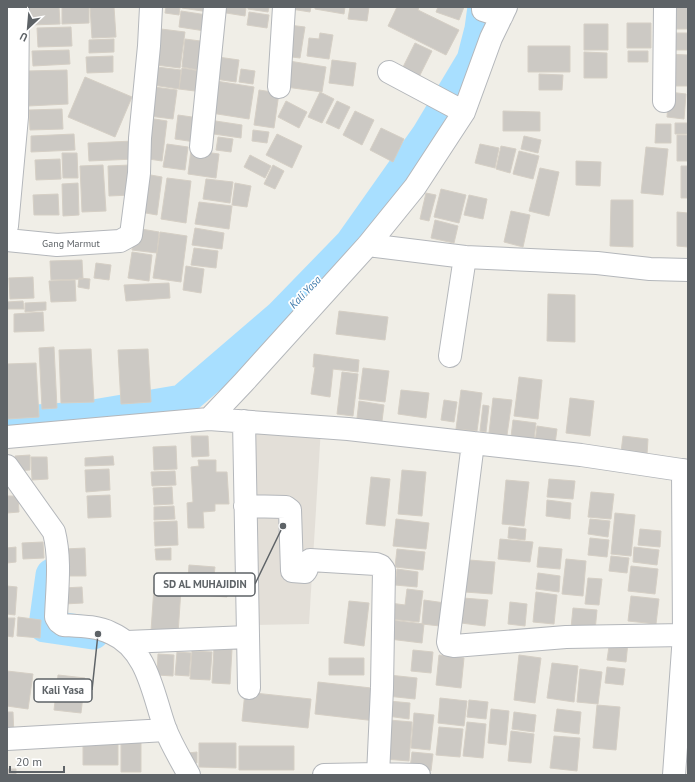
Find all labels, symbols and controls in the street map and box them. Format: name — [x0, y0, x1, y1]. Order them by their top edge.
north arrow — [8, 8, 48, 48]
text: U — [17, 29, 30, 45]
street label: Gang Marmut — [42, 237, 100, 250]
water label: Kali Yasa — [286, 272, 324, 311]
callout: SD AL MUHAJIDIN — [154, 573, 255, 596]
text: SD AL MUHAJIDIN — [163, 577, 247, 591]
callout: Kali Yasa — [34, 679, 92, 702]
text: Kali Yasa — [42, 683, 84, 697]
scale bar — [10, 748, 64, 774]
text: 20 m — [16, 754, 42, 769]

